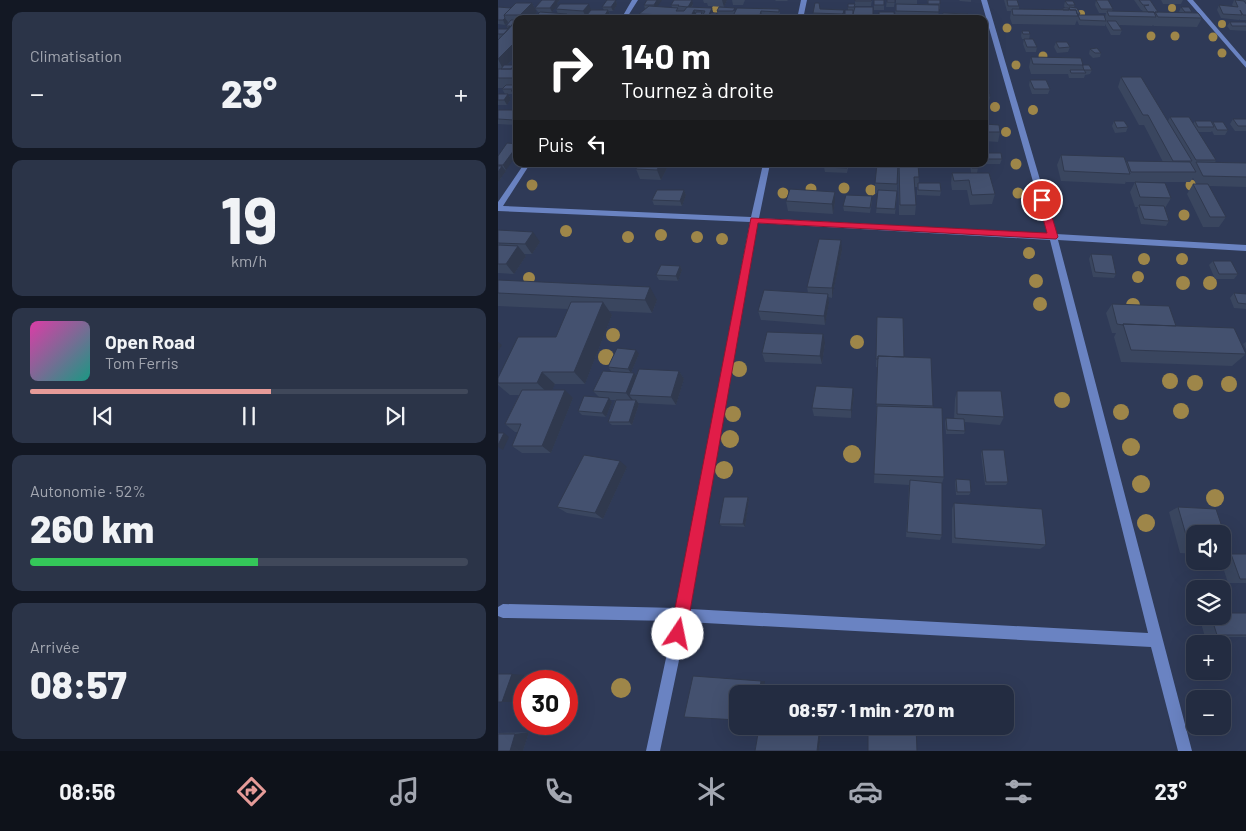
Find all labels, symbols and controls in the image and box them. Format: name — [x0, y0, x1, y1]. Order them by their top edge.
text: 140 m — [621, 34, 711, 76]
icon: right — [538, 35, 603, 100]
text: Climatisation — [30, 46, 122, 65]
text: 23° — [221, 70, 277, 116]
text: − — [30, 76, 44, 110]
text: + — [454, 76, 468, 110]
text: Tournez à droite — [621, 76, 774, 102]
icon: left — [583, 130, 611, 158]
text: Puis — [538, 133, 573, 156]
text: 19 — [220, 179, 278, 257]
pin — [1021, 179, 1063, 221]
icon: arrive — [1028, 186, 1056, 214]
text: km/h — [231, 251, 267, 270]
text: Open Road — [105, 330, 195, 353]
text: Tom Ferris — [105, 353, 179, 372]
icon: previous — [89, 402, 117, 430]
icon: pause — [235, 402, 263, 430]
icon: next — [381, 402, 409, 430]
text: Autonomie · 52% — [30, 481, 146, 500]
text: 260 km — [30, 505, 154, 551]
map controls — [1186, 525, 1231, 735]
button: sound — [1186, 525, 1231, 570]
button: layers — [1186, 580, 1231, 625]
position arrow — [651, 607, 703, 659]
button: + — [1186, 635, 1231, 680]
text: Arrivée — [30, 637, 80, 656]
text: 08:57 — [30, 661, 127, 707]
speed limit sign: 30 — [513, 670, 578, 735]
button: − — [1186, 690, 1231, 735]
text: 08:57 · 1 min · 270 m — [789, 698, 954, 721]
icon: directions — [234, 774, 269, 809]
icon: music — [387, 774, 422, 809]
icon: phone — [541, 774, 576, 809]
icon: climate — [694, 774, 729, 809]
icon: car — [848, 774, 883, 809]
icon: filters — [1001, 774, 1036, 809]
text: 08:56 — [59, 778, 115, 804]
text: 23° — [1155, 778, 1187, 804]

